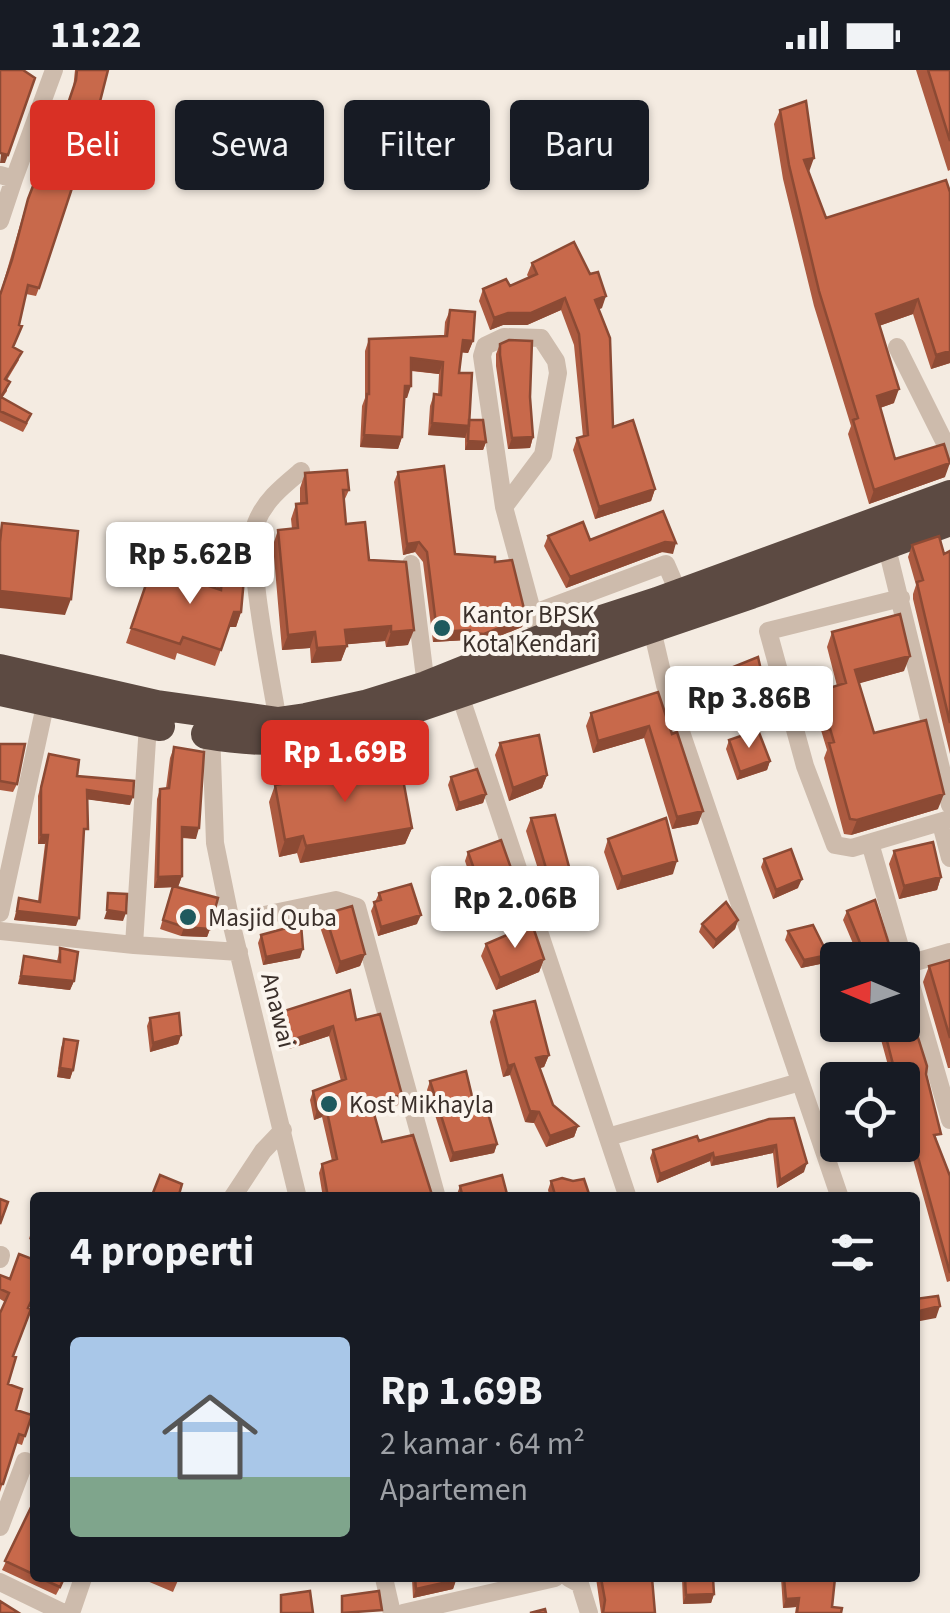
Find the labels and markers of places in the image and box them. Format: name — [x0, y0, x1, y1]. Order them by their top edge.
pin: Rp 5.62B — [87, 522, 293, 607]
place label: Kantor BPSK Kota Kendari — [462, 597, 597, 662]
marker: Kantor BPSK Kota Kendari — [431, 617, 453, 639]
pin: Rp 3.86B — [646, 666, 852, 751]
pin: Rp 1.69B — [242, 720, 448, 805]
pin: Rp 2.06B — [412, 866, 618, 951]
place label: Masjid Quba — [208, 900, 337, 936]
marker: Masjid Quba — [177, 906, 199, 928]
place label: Kost Mikhayla — [349, 1087, 494, 1123]
marker: Kost Mikhayla — [318, 1093, 340, 1115]

